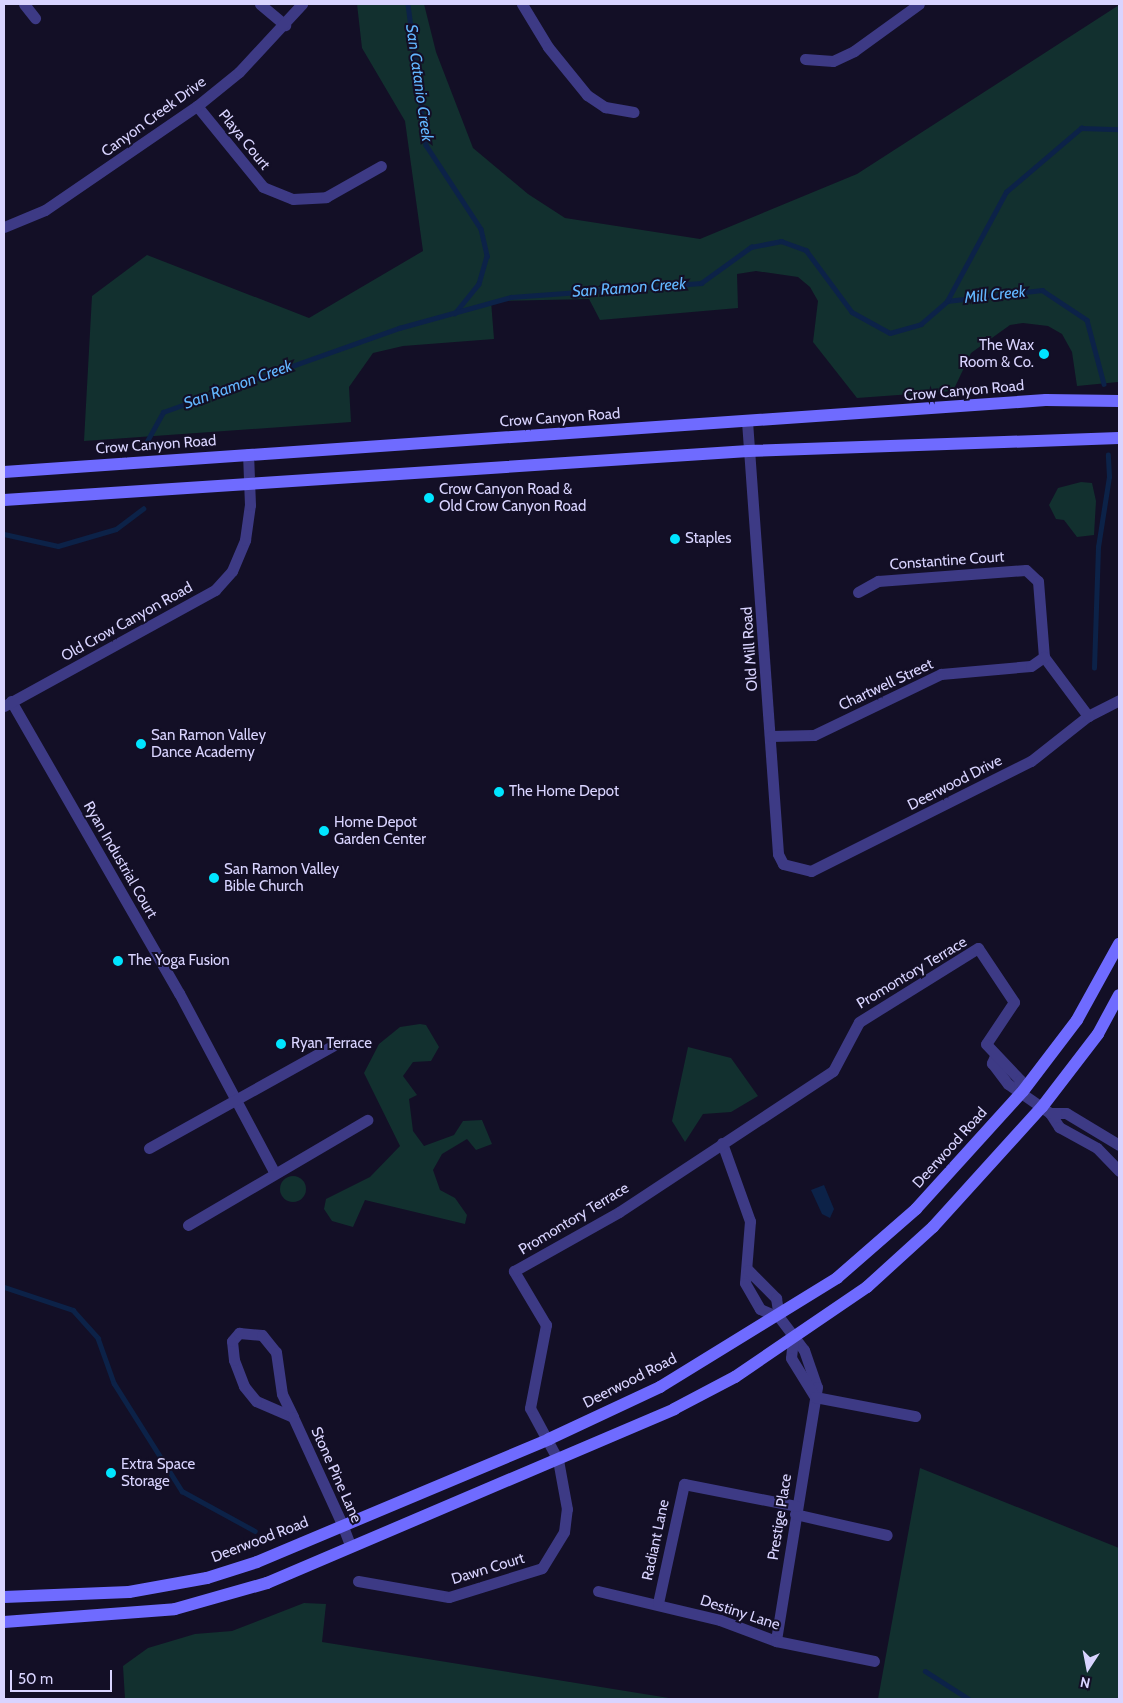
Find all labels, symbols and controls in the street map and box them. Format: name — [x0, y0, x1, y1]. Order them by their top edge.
water label: San Catanio Creek — [401, 23, 437, 143]
street label: Canyon Creek Drive — [98, 73, 210, 161]
street label: Playa Court — [214, 106, 274, 174]
water label: San Ramon Creek — [571, 274, 687, 302]
water label: Mill Creek — [963, 282, 1027, 308]
place label: The Wax Room & Co. — [959, 336, 1034, 371]
marker: The Wax Room & Co. — [1038, 348, 1050, 360]
water label: San Ramon Creek — [181, 356, 295, 414]
street label: Crow Canyon Road — [903, 377, 1025, 405]
street label: Crow Canyon Road — [499, 405, 621, 431]
street label: Crow Canyon Road — [95, 432, 217, 458]
place label: Crow Canyon Road & Old Crow Canyon Road — [439, 480, 586, 515]
marker: Crow Canyon Road & Old Crow Canyon Road — [423, 492, 435, 504]
place label: Staples — [685, 530, 731, 548]
marker: Staples — [669, 533, 681, 545]
street label: Constantine Court — [889, 548, 1005, 574]
street label: Old Crow Canyon Road — [58, 578, 196, 666]
street label: Old Mill Road — [738, 606, 762, 692]
street label: Chartwell Street — [836, 655, 936, 715]
place label: San Ramon Valley Dance Academy — [151, 726, 266, 761]
marker: San Ramon Valley Dance Academy — [135, 738, 147, 750]
street label: Deerwood Drive — [905, 751, 1005, 815]
place label: The Home Depot — [509, 783, 619, 801]
marker: The Home Depot — [493, 786, 505, 798]
street label: Ryan Industrial Court — [79, 798, 161, 922]
place label: Home Depot Garden Center — [334, 813, 426, 848]
marker: Home Depot Garden Center — [318, 825, 330, 837]
place label: San Ramon Valley Bible Church — [224, 860, 339, 895]
marker: San Ramon Valley Bible Church — [208, 872, 220, 884]
street label: Promontory Terrace — [854, 933, 970, 1013]
place label: The Yoga Fusion — [128, 952, 230, 970]
marker: The Yoga Fusion — [112, 955, 124, 967]
place label: Ryan Terrace — [291, 1035, 372, 1053]
marker: Ryan Terrace — [275, 1038, 287, 1050]
street label: Deerwood Road — [909, 1104, 991, 1192]
street label: Promontory Terrace — [516, 1179, 632, 1259]
street label: Deerwood Road — [580, 1350, 680, 1412]
street label: Stone Pine Lane — [307, 1424, 365, 1526]
place label: Extra Space Storage — [121, 1455, 195, 1490]
marker: Extra Space Storage — [105, 1467, 117, 1479]
street label: Prestige Place — [764, 1472, 796, 1562]
street label: Radiant Lane — [639, 1498, 673, 1582]
street label: Deerwood Road — [209, 1513, 311, 1567]
street label: Dawn Court — [449, 1549, 527, 1589]
street label: Destiny Lane — [698, 1592, 782, 1634]
north arrow — [1063, 1643, 1113, 1693]
scale bar — [12, 1660, 115, 1692]
text: 50 m — [18, 1670, 53, 1688]
text: N — [1079, 1673, 1092, 1693]

